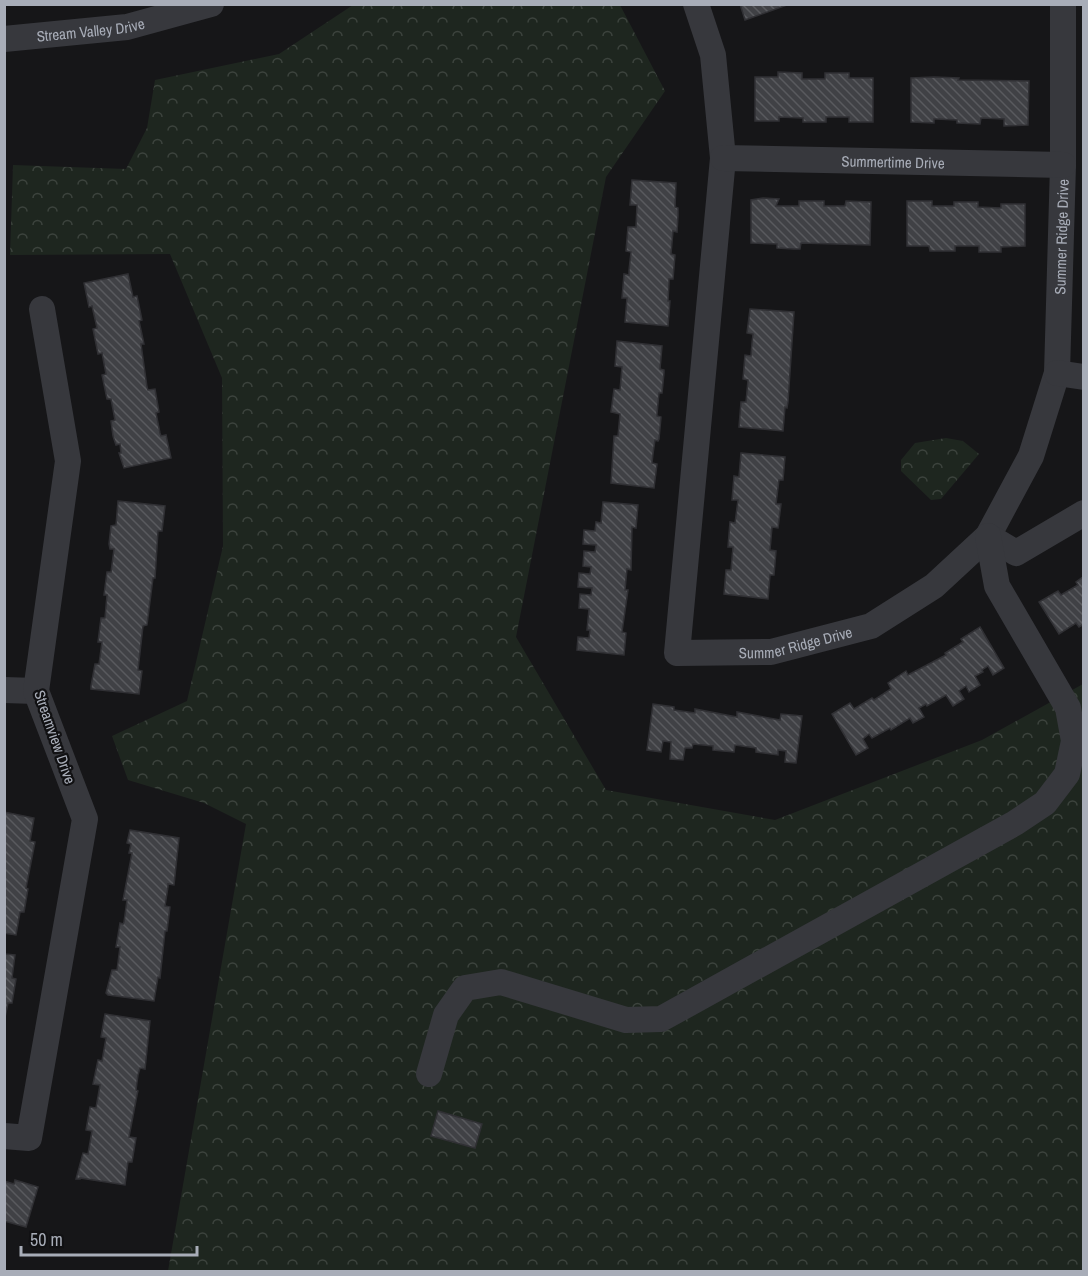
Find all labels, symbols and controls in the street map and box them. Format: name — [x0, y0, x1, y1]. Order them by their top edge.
street label: Stream Valley Drive — [36, 12, 147, 46]
street label: Summertime Drive — [841, 150, 945, 173]
street label: Summer Ridge Drive — [1049, 179, 1073, 295]
street label: Summer Ridge Drive — [739, 621, 855, 663]
street label: Streamview Drive — [29, 687, 81, 787]
scale bar — [21, 1219, 196, 1257]
text: 50 m — [30, 1227, 63, 1252]

